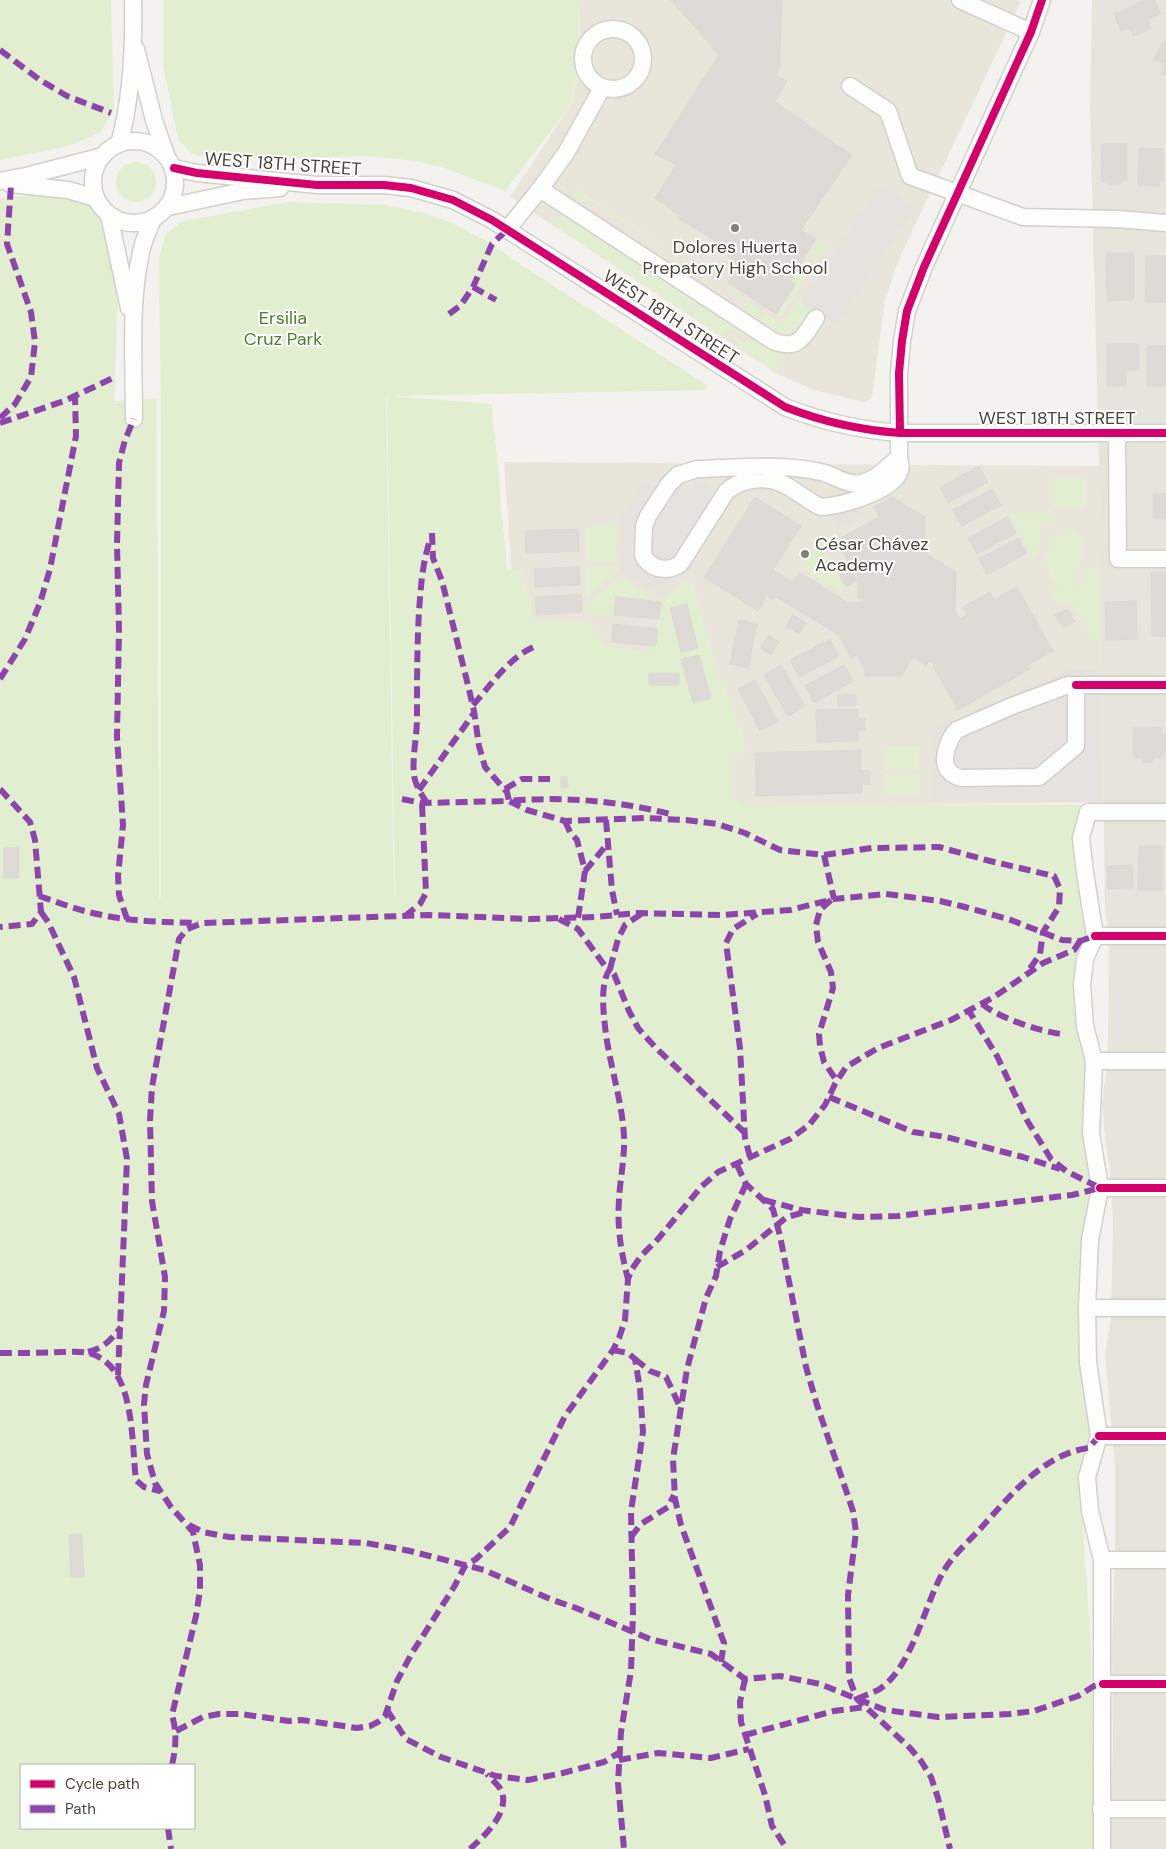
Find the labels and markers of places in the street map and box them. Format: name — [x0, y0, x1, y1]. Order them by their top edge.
marker: Dolores Huerta Prepatory High School — [729, 222, 741, 234]
place label: Dolores Huerta Prepatory High School — [643, 235, 827, 280]
place label: César Chávez Academy — [815, 532, 929, 577]
marker: César Chávez Academy — [799, 548, 811, 560]

